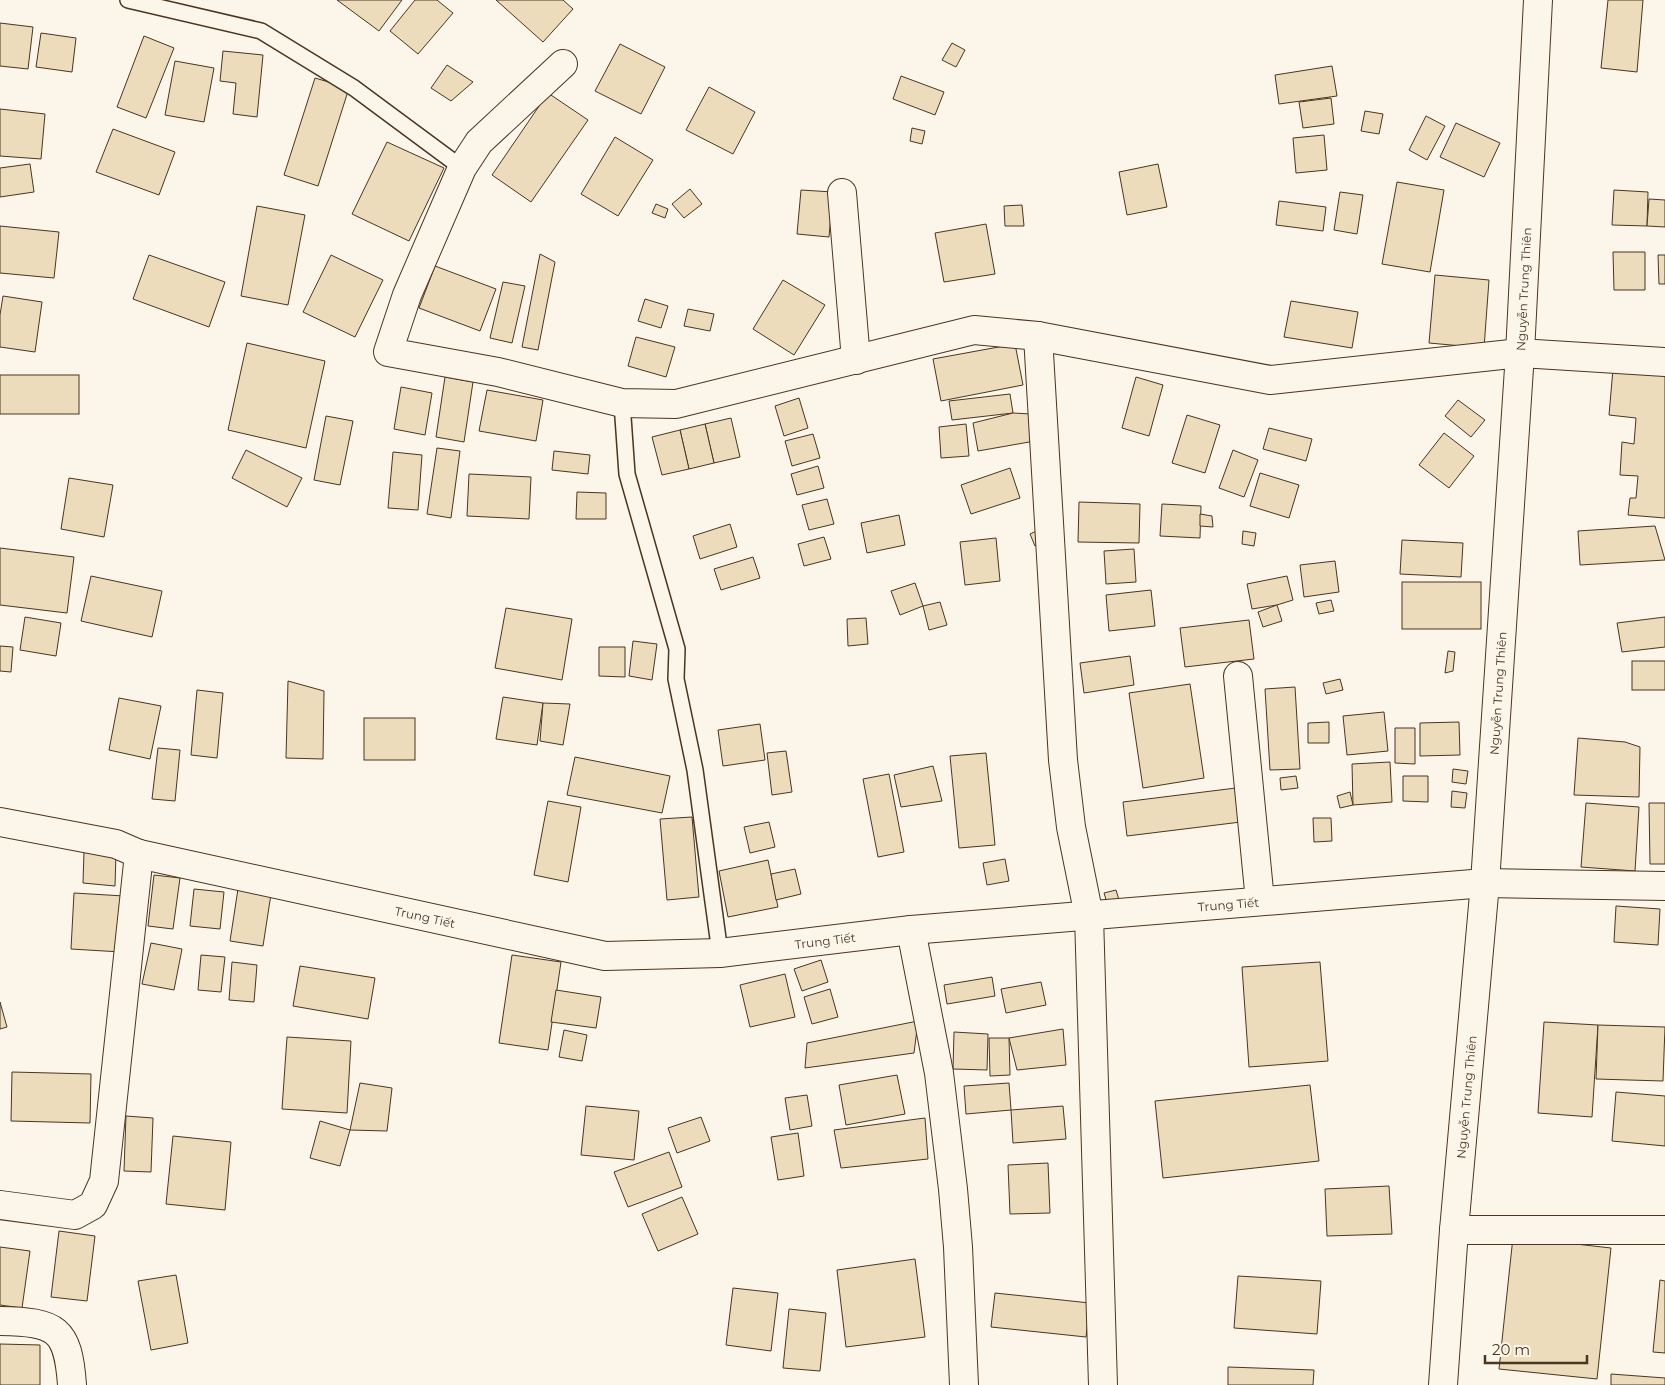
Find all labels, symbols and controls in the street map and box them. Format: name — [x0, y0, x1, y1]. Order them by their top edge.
street label: Nguyễn Trung Thiên — [1513, 227, 1534, 351]
street label: Nguyễn Trung Thiên — [1486, 631, 1509, 755]
street label: Trung Tiết — [1197, 894, 1260, 914]
street label: Trung Tiết — [393, 903, 457, 931]
street label: Trung Tiết — [794, 929, 857, 951]
street label: Nguyễn Trung Thiên — [1453, 1035, 1479, 1159]
scale bar — [1485, 1332, 1588, 1364]
text: 20 m — [1492, 1340, 1530, 1359]

